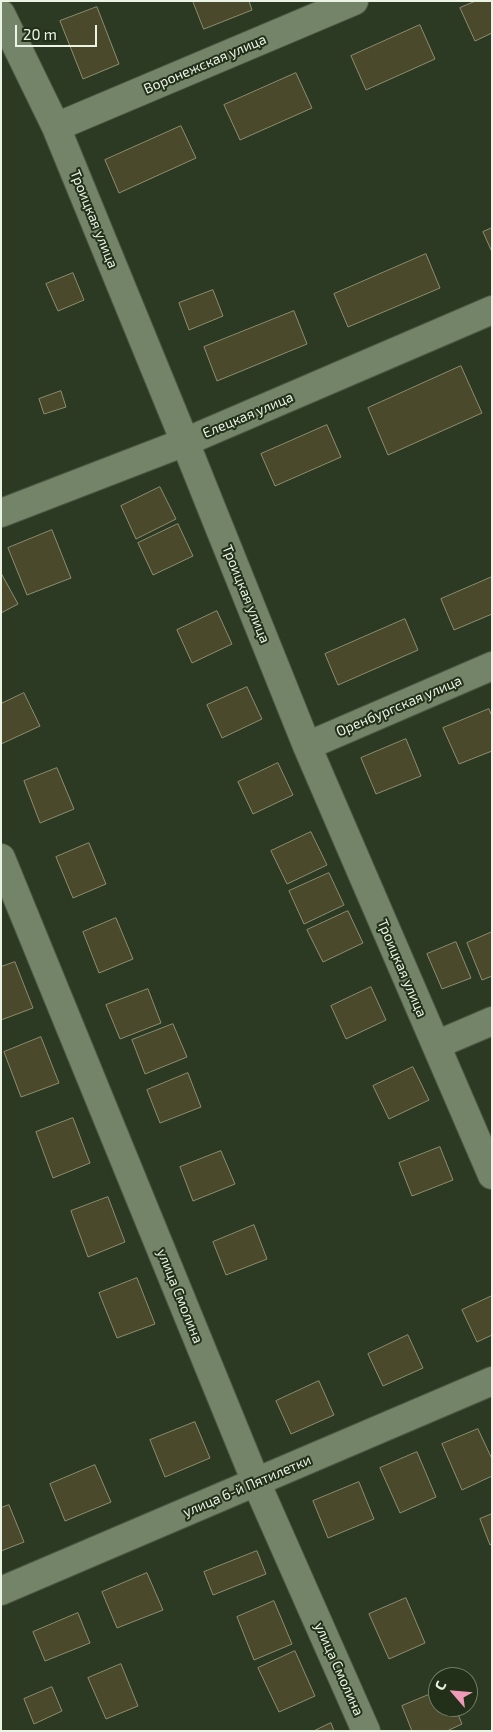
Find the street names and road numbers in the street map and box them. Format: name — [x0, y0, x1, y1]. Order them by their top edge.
street label: Воронежская улица — [141, 31, 269, 97]
street label: Троицкая улица — [67, 167, 121, 271]
street label: Елецкая улица — [200, 388, 296, 442]
street label: Троицкая улица — [219, 542, 273, 646]
street label: Оренбургская улица — [334, 672, 464, 740]
street label: Троицкая улица — [374, 917, 430, 1019]
street label: улица Смолина — [153, 1246, 207, 1346]
street label: улица 6-й Пятилетки — [180, 1451, 314, 1521]
street label: улица Смолина — [311, 1620, 367, 1718]

